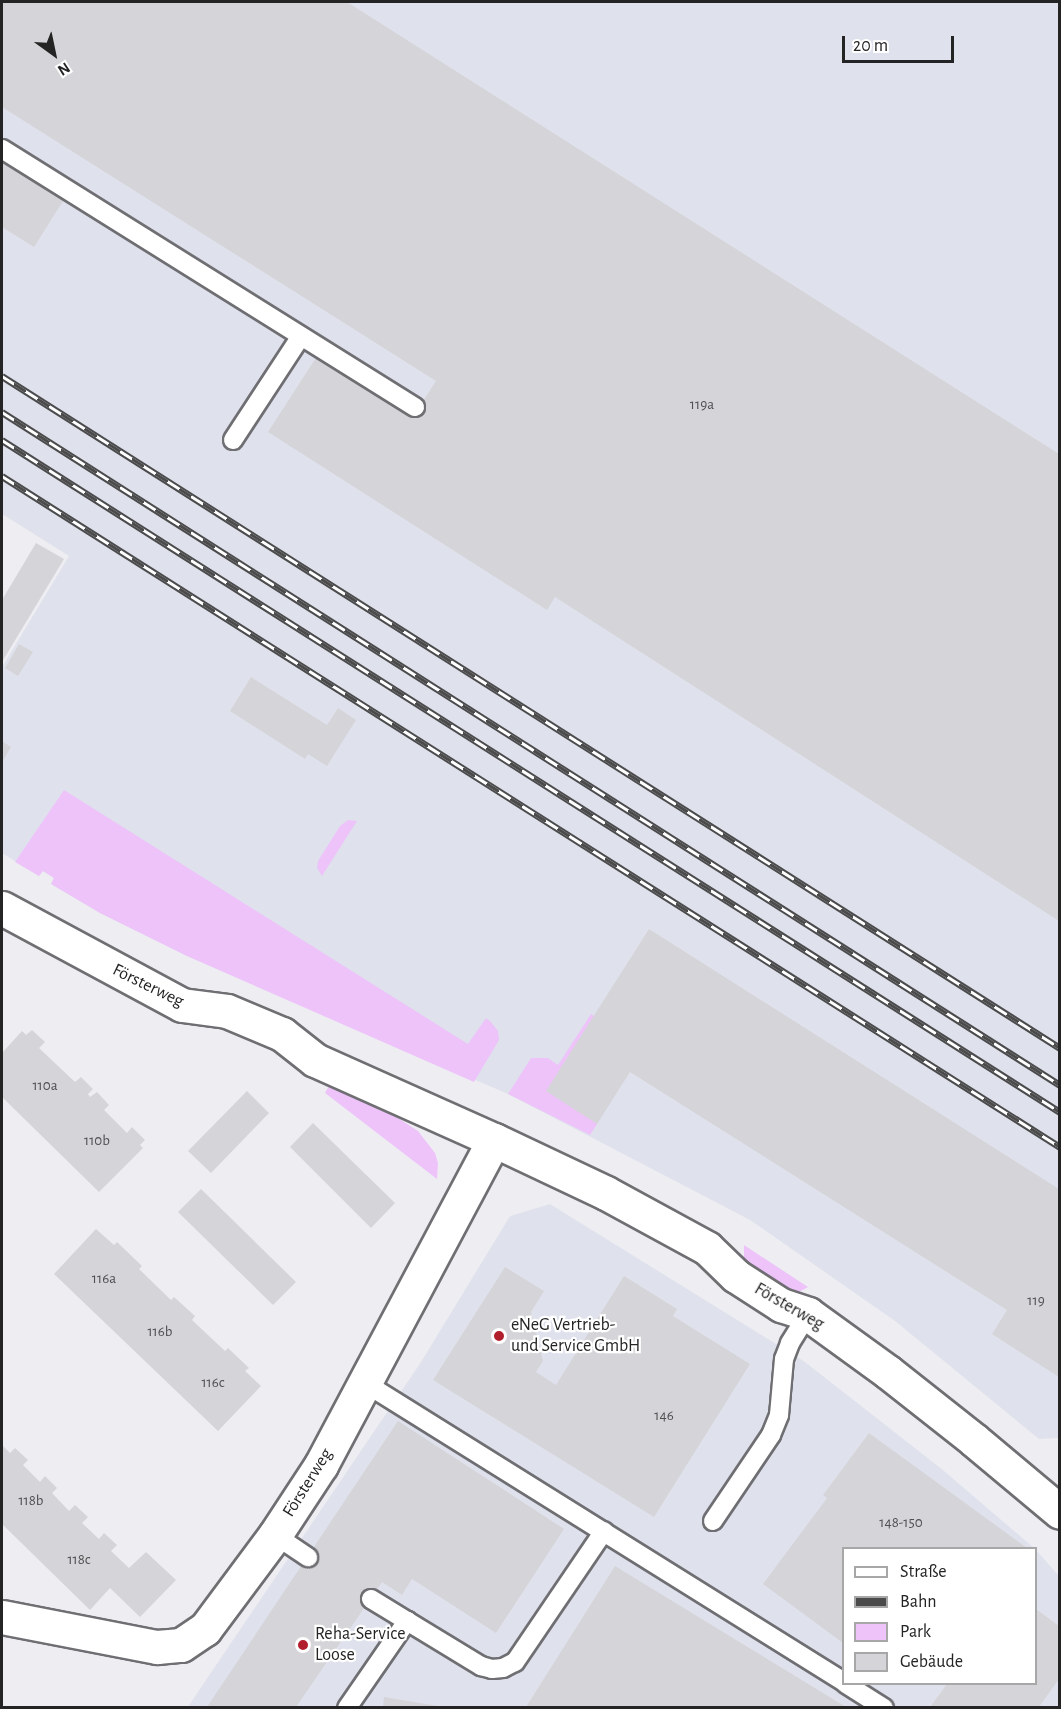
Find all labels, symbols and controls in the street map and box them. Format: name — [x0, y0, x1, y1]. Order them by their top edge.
north arrow — [24, 24, 84, 84]
scale bar — [845, 24, 958, 62]
text: 20 m — [853, 37, 888, 55]
text: N — [55, 59, 73, 79]
house number: 119a — [690, 396, 714, 414]
street label: Försterweg — [109, 959, 187, 1013]
house number: 110a — [32, 1077, 58, 1095]
house number: 110b — [84, 1132, 110, 1150]
house number: 116a — [92, 1270, 116, 1288]
street label: Försterweg — [750, 1278, 828, 1336]
house number: 119 — [1027, 1292, 1045, 1310]
place label: eNeG Vertrieb- und Service GmbH — [511, 1315, 640, 1358]
house number: 116b — [147, 1323, 173, 1341]
marker: eNeG Vertrieb- und Service GmbH — [492, 1329, 506, 1343]
house number: 116c — [201, 1374, 225, 1392]
house number: 146 — [654, 1407, 674, 1425]
street label: Försterweg — [278, 1445, 338, 1521]
house number: 118b — [18, 1492, 44, 1510]
house number: 148-150 — [879, 1514, 923, 1532]
legend — [842, 1547, 1037, 1685]
house number: 118c — [67, 1551, 91, 1569]
text: Straße — [900, 1563, 946, 1581]
text: Bahn — [900, 1593, 936, 1611]
text: Park — [900, 1623, 931, 1641]
place label: Reha-Service Loose — [315, 1624, 406, 1666]
marker: Reha-Service Loose — [296, 1638, 310, 1652]
text: Gebäude — [900, 1653, 963, 1671]

